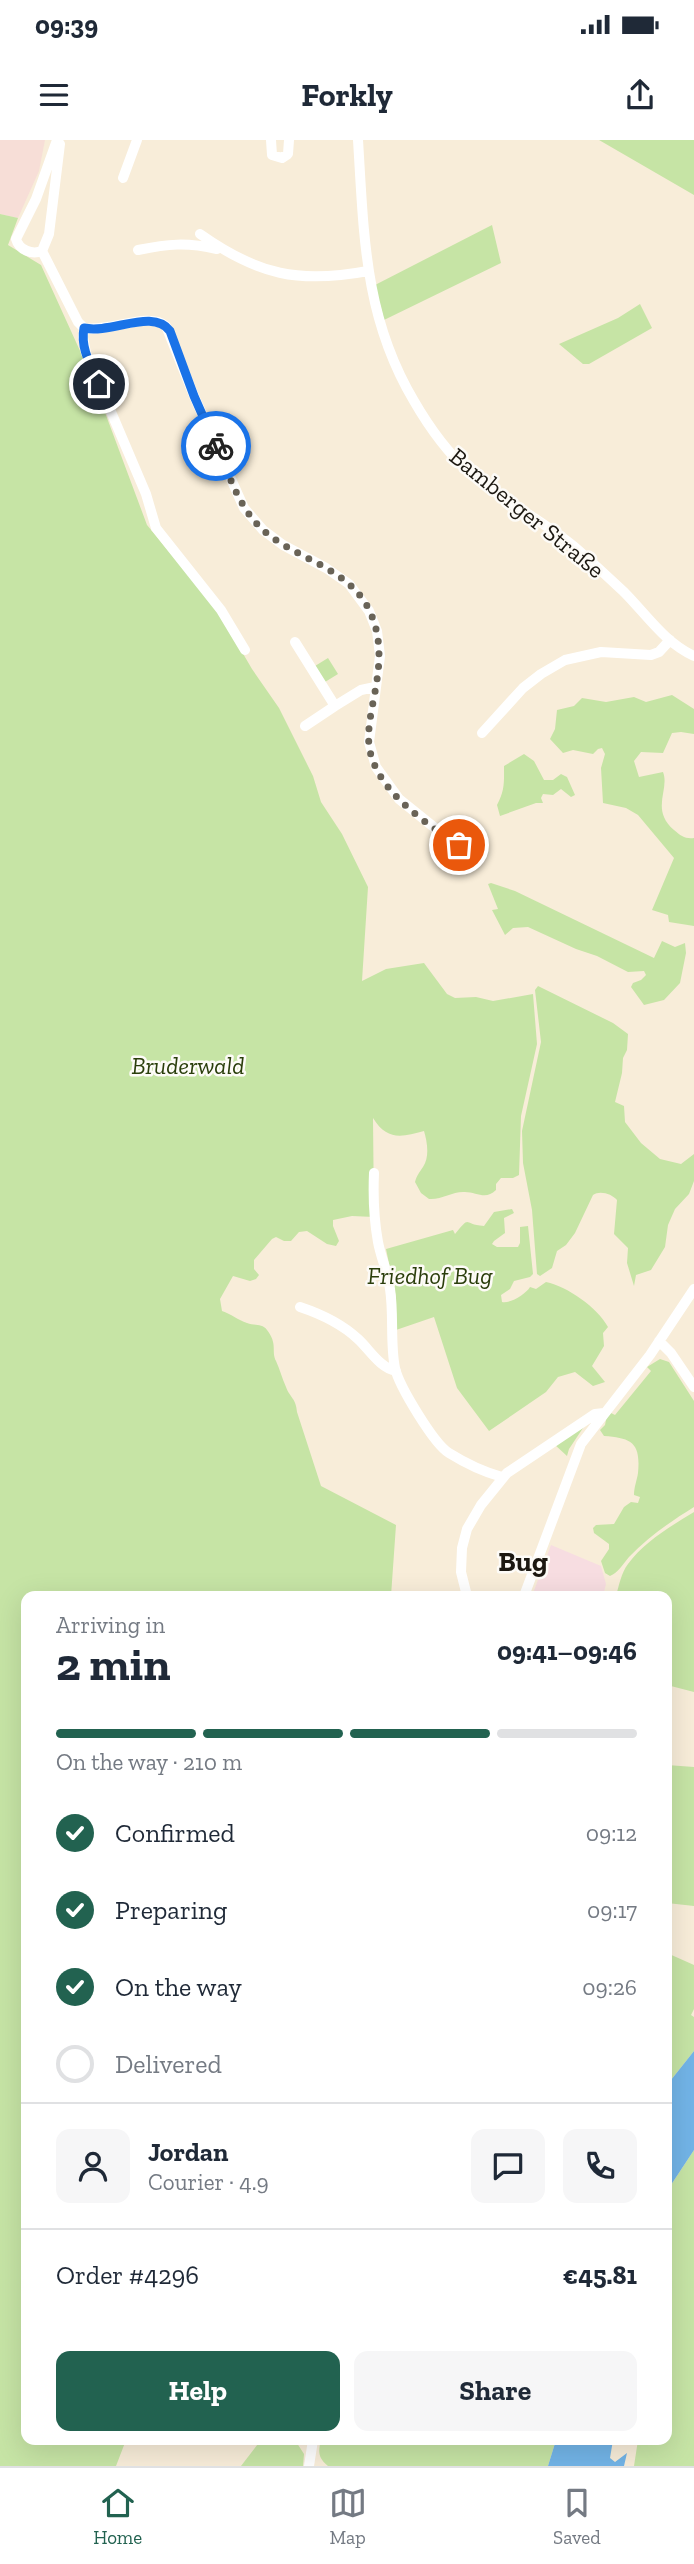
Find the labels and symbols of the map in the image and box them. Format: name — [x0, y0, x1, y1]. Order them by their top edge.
pin — [69, 354, 129, 414]
courier — [181, 411, 251, 481]
street label: Bamberger Straße — [444, 441, 611, 584]
pin — [429, 815, 489, 875]
park label: Bruderwald — [132, 1051, 244, 1080]
park label: Friedhof Bug — [367, 1261, 493, 1290]
district label: Bug — [498, 1545, 548, 1578]

